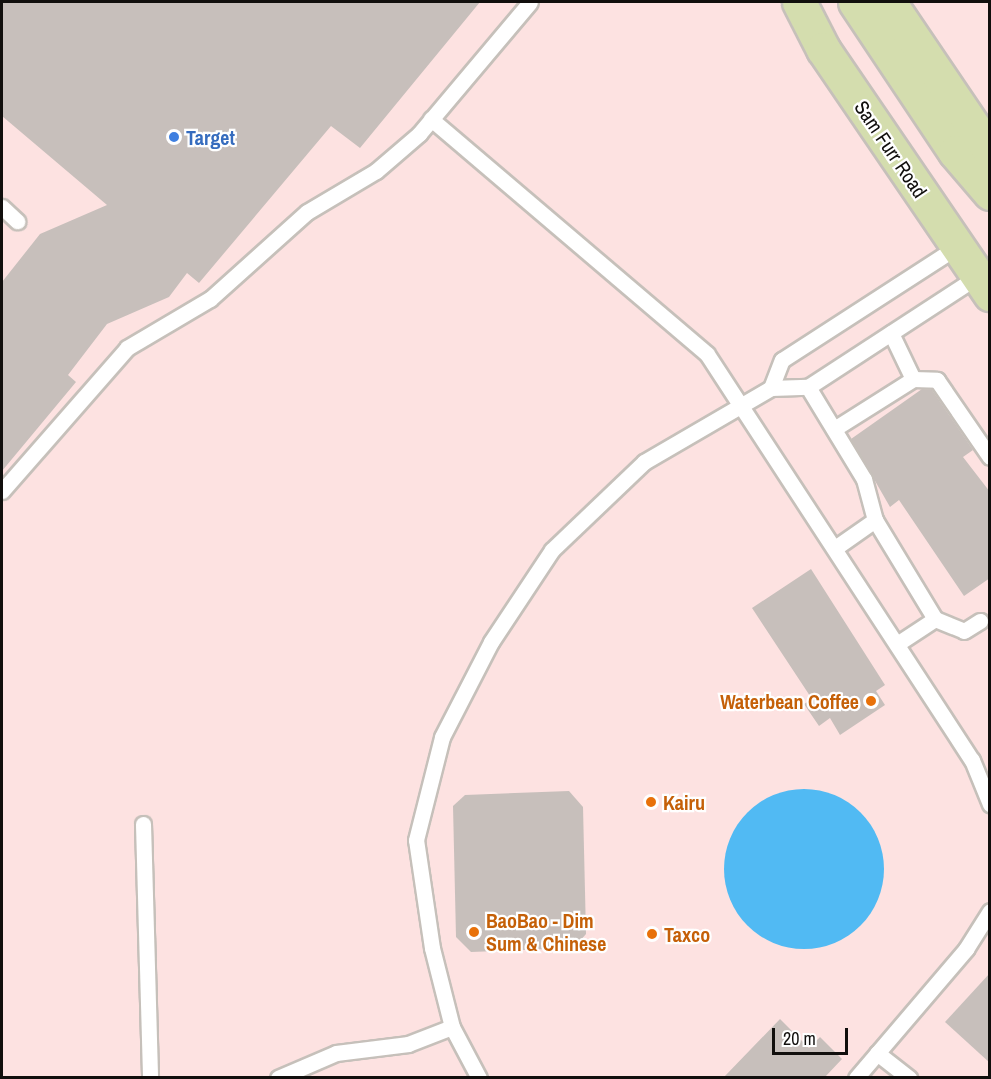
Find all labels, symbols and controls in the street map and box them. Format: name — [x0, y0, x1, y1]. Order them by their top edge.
street label: Sam Furr Road — [850, 96, 932, 202]
place label: Target — [186, 125, 235, 149]
marker: Target — [167, 130, 181, 144]
place label: Waterbean Coffee — [720, 689, 859, 713]
marker: Waterbean Coffee — [864, 694, 878, 708]
place label: Kairu — [663, 790, 705, 814]
marker: Kairu — [644, 795, 658, 809]
place label: BaoBao - Dim Sum & Chinese — [486, 909, 606, 956]
place label: Taxco — [664, 922, 710, 946]
marker: BaoBao - Dim Sum & Chinese — [467, 925, 481, 939]
marker: Taxco — [645, 927, 659, 941]
scale bar — [775, 1016, 852, 1054]
text: 20 m — [783, 1026, 816, 1051]

